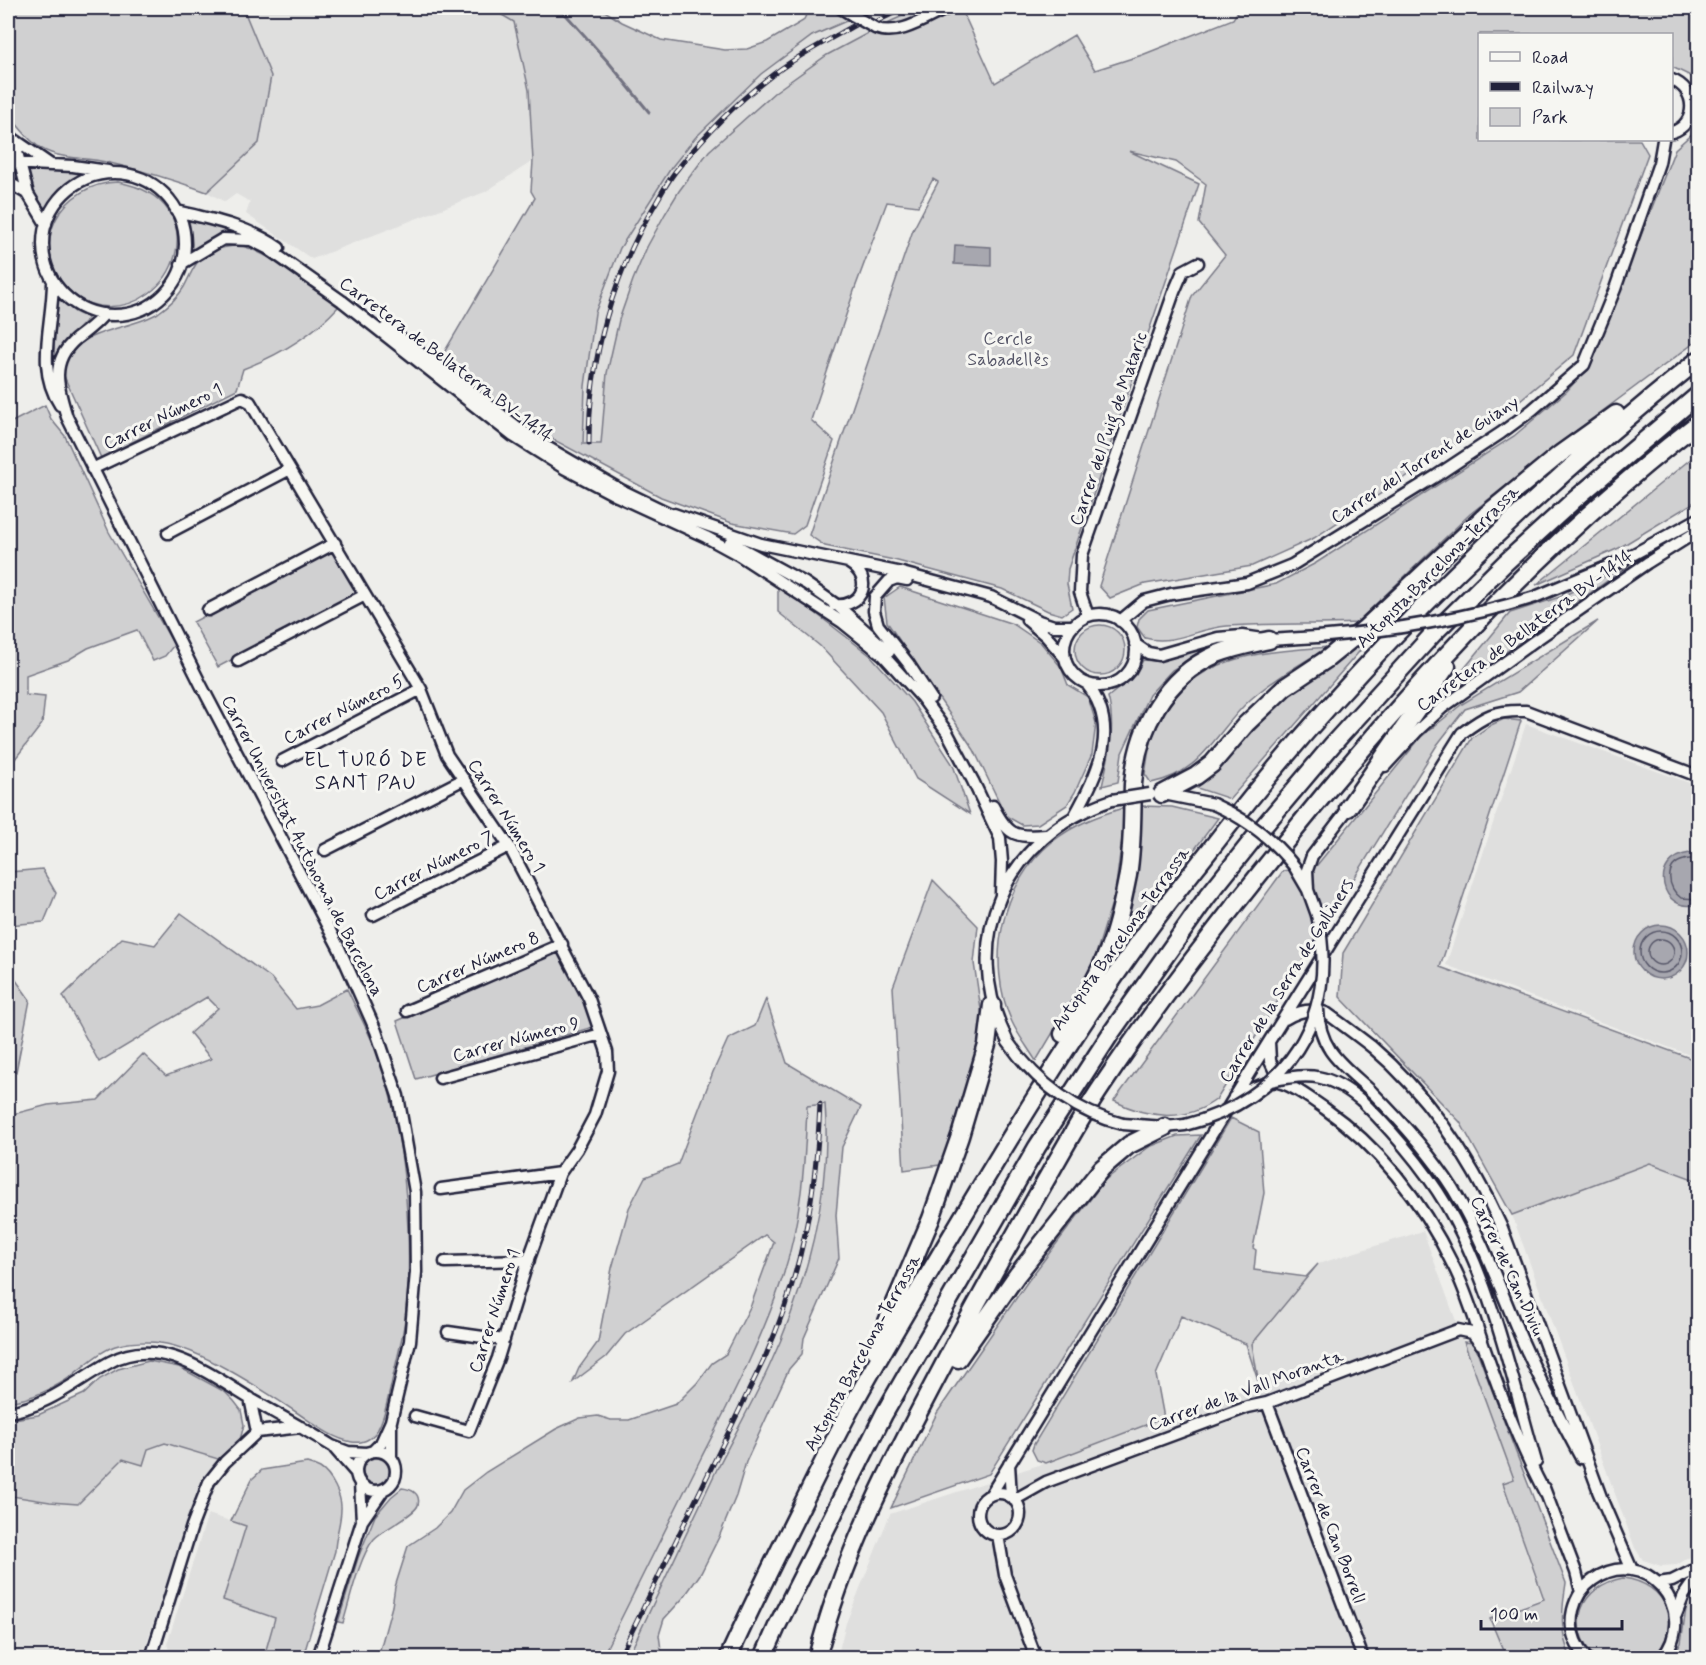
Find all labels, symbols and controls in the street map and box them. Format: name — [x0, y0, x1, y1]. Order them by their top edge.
legend — [1478, 33, 1673, 141]
text: Road — [1532, 46, 1568, 70]
text: Railway — [1532, 76, 1594, 100]
text: Park — [1532, 106, 1568, 130]
street label: Carretera de Bellaterra BV-1414 — [334, 272, 558, 448]
park label: Cercle Sabadellès — [967, 327, 1049, 372]
street label: Carrer del Puig de Mataric — [1065, 329, 1155, 530]
street label: Carrer Número 1 — [100, 378, 226, 456]
street label: Carrer del Torrent de Guiany — [1326, 390, 1524, 530]
street label: Autopista Barcelona-Terrassa — [1351, 480, 1525, 654]
street label: Carretera de Bellaterra BV-1414 — [1412, 544, 1638, 718]
street label: Carrer Número 5 — [280, 669, 409, 751]
street label: Carrer Universitat Autònoma de Barcelona — [215, 691, 389, 1001]
district label: EL TURÓ DE SANT PAU — [304, 747, 428, 797]
street label: Carrer Número 1 — [462, 755, 550, 877]
street label: Carrer Número 7 — [370, 825, 498, 907]
street label: Autopista Barcelona-Terrassa — [1046, 842, 1196, 1036]
street label: Carrer de la Serra de Galliners — [1214, 874, 1360, 1088]
street label: Carrer Número 8 — [413, 926, 543, 1000]
street label: Carrer Número 9 — [450, 1012, 582, 1068]
street label: Carrer de Can Diviu — [1464, 1192, 1550, 1340]
street label: Carrer Número 1 — [464, 1246, 526, 1376]
street label: Autopista Barcelona-Terrassa — [799, 1250, 927, 1456]
street label: Carrer de la Vall Moranta — [1145, 1344, 1347, 1437]
street label: Carrer de Can Borrell — [1289, 1443, 1371, 1607]
scale bar — [1481, 1593, 1622, 1631]
text: 100 m — [1490, 1603, 1538, 1627]

